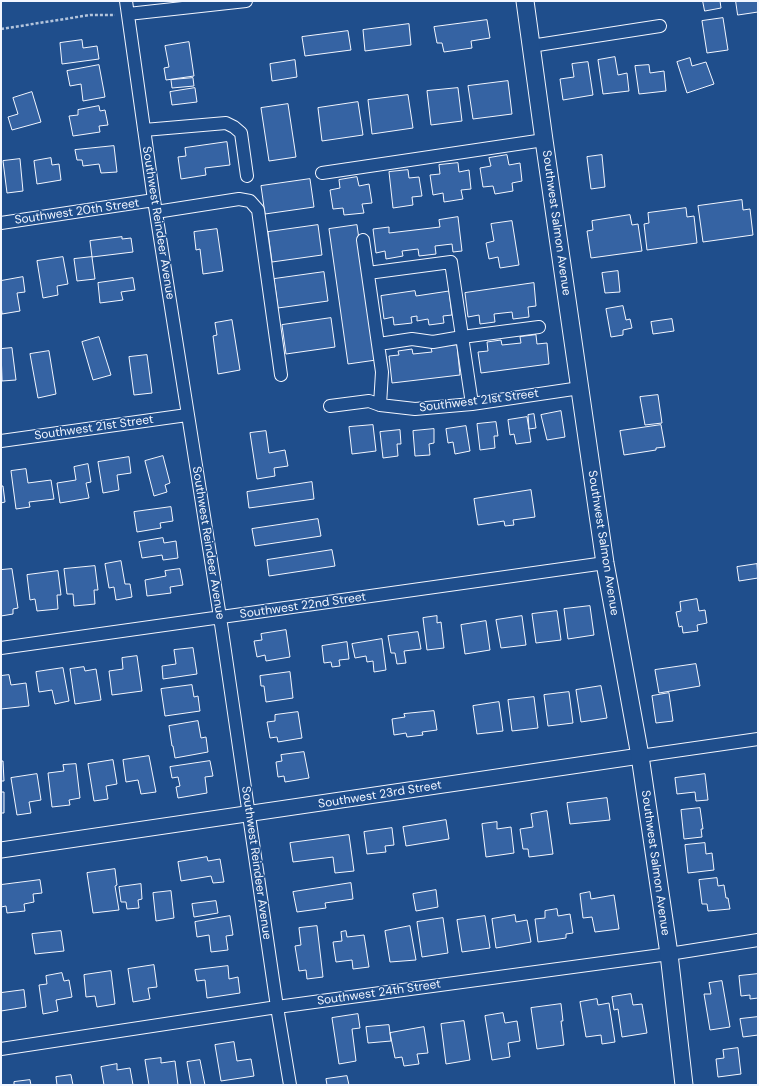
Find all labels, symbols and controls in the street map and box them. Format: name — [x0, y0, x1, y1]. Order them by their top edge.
street label: Southwest Reindeer Avenue — [139, 145, 177, 301]
street label: Southwest Salmon Avenue — [539, 149, 573, 297]
street label: Southwest 20th Street — [14, 196, 140, 228]
street label: Southwest 21st Street — [418, 387, 540, 415]
street label: Southwest 21st Street — [33, 413, 155, 443]
street label: Southwest Reindeer Avenue — [189, 465, 227, 621]
street label: Southwest Salmon Avenue — [584, 469, 622, 617]
street label: Southwest 22nd Street — [239, 590, 367, 622]
street label: Southwest 23rd Street — [317, 778, 443, 812]
street label: Southwest Reindeer Avenue — [238, 785, 274, 941]
street label: Southwest Salmon Avenue — [638, 789, 672, 937]
street label: Southwest 24th Street — [316, 977, 442, 1009]

